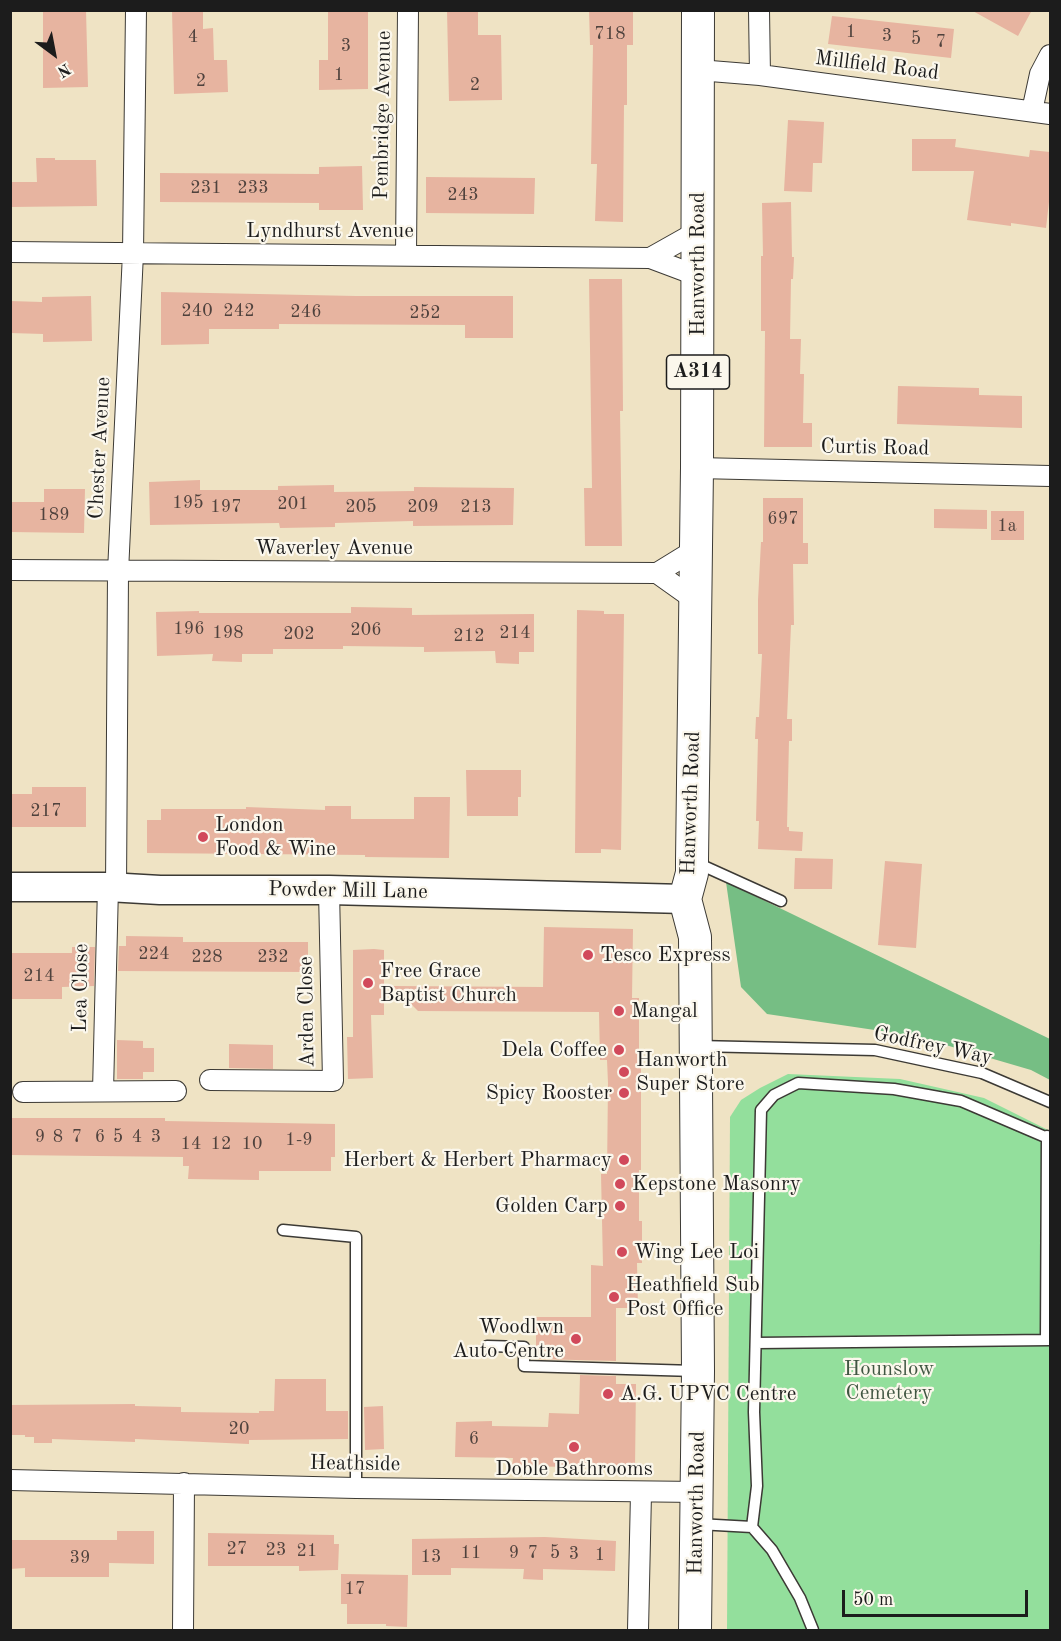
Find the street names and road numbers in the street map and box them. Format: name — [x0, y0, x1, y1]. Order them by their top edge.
street label: Pembridge Avenue — [369, 30, 397, 200]
street label: Millfield Road — [814, 46, 940, 86]
street label: Hanworth Road — [685, 192, 711, 336]
street label: Lyndhurst Avenue — [246, 218, 414, 244]
road number: A314 — [666, 355, 730, 389]
street label: Chester Avenue — [84, 376, 116, 520]
street label: Curtis Road — [820, 434, 930, 462]
street label: Waverley Avenue — [255, 535, 413, 561]
street label: Hanworth Road — [676, 731, 706, 875]
street label: Powder Mill Lane — [268, 877, 428, 905]
street label: Lea Close — [68, 943, 94, 1033]
street label: Arden Close — [293, 956, 321, 1068]
street label: Godfrey Way — [871, 1021, 995, 1071]
street label: Hanworth Road — [683, 1431, 711, 1575]
street label: Heathside — [309, 1451, 401, 1477]

